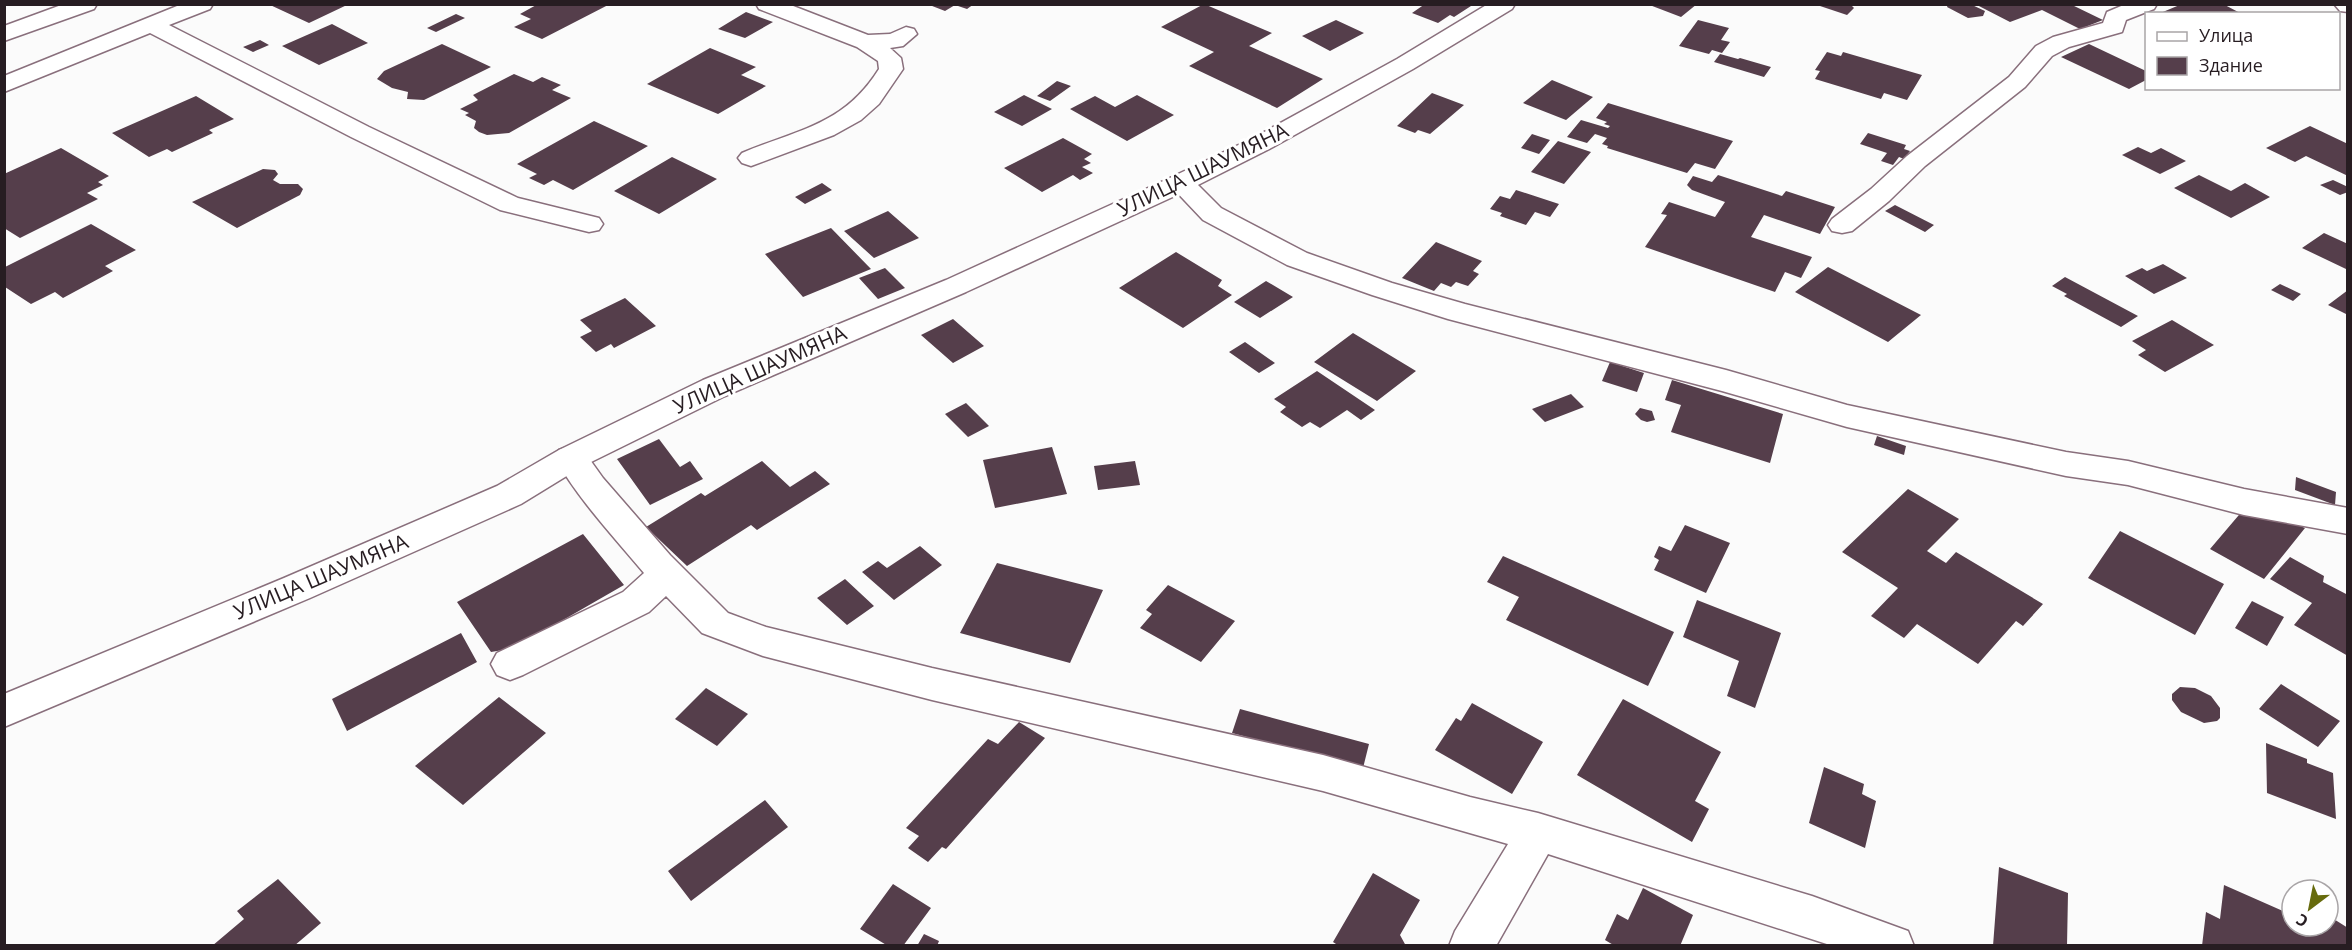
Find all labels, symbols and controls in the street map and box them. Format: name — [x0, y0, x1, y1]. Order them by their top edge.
legend — [2145, 12, 2340, 90]
text: Улица — [2199, 23, 2253, 47]
text: Здание — [2199, 53, 2263, 77]
street label: УЛИЦА ШАУМЯНА — [1112, 115, 1293, 223]
street label: УЛИЦА ШАУМЯНА — [669, 318, 851, 420]
street label: УЛИЦА ШАУМЯНА — [229, 526, 413, 625]
north arrow — [2280, 878, 2340, 938]
text: С — [2292, 909, 2312, 933]

